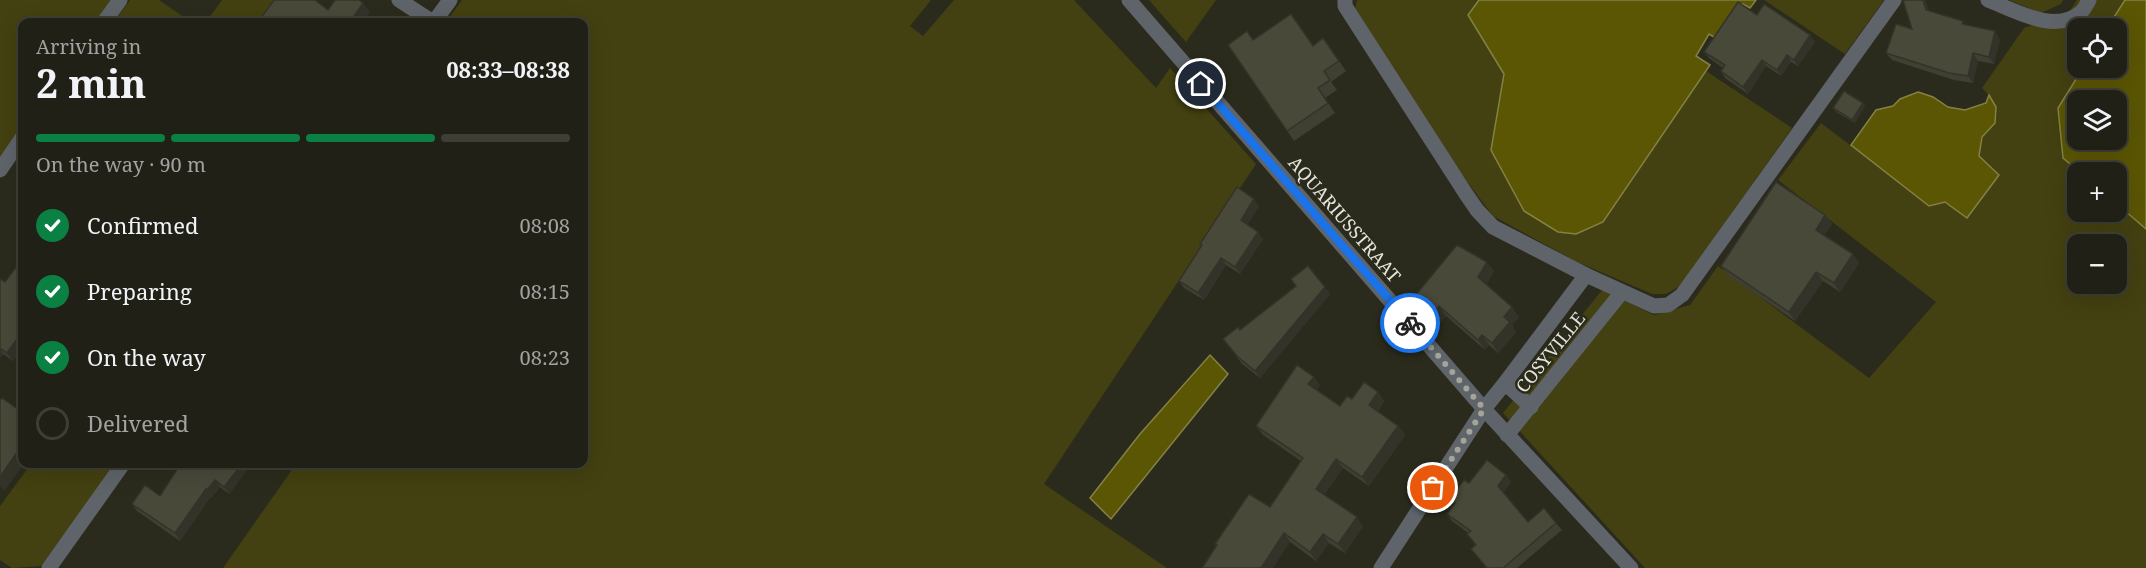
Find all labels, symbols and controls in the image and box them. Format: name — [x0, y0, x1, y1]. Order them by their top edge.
map controls — [2067, 18, 2127, 294]
button: locate — [2067, 18, 2127, 78]
text: Arriving in — [36, 33, 141, 60]
text: 08:33–08:38 — [446, 54, 570, 84]
text: 2 min — [36, 56, 146, 109]
pin — [1175, 58, 1226, 109]
icon: home — [1184, 67, 1217, 100]
button: layers — [2067, 90, 2127, 150]
text: On the way · 90 m — [36, 151, 206, 178]
street label: AQUARIUSSTRAAT — [1284, 151, 1406, 287]
button: + — [2067, 162, 2127, 222]
icon: check — [36, 209, 69, 242]
text: Confirmed — [87, 210, 198, 240]
text: 08:08 — [520, 212, 570, 239]
button: − — [2067, 234, 2127, 294]
icon: check — [36, 275, 69, 308]
text: Preparing — [87, 276, 192, 306]
text: 08:15 — [520, 278, 570, 305]
courier — [1380, 293, 1440, 353]
icon: bike — [1394, 307, 1427, 340]
street label: COSYVILLE — [1510, 307, 1590, 397]
icon: check — [36, 341, 69, 374]
text: On the way — [87, 342, 206, 372]
text: 08:23 — [520, 344, 570, 371]
text: Delivered — [87, 408, 189, 438]
pin — [1407, 462, 1458, 513]
icon: bag — [1416, 471, 1449, 504]

